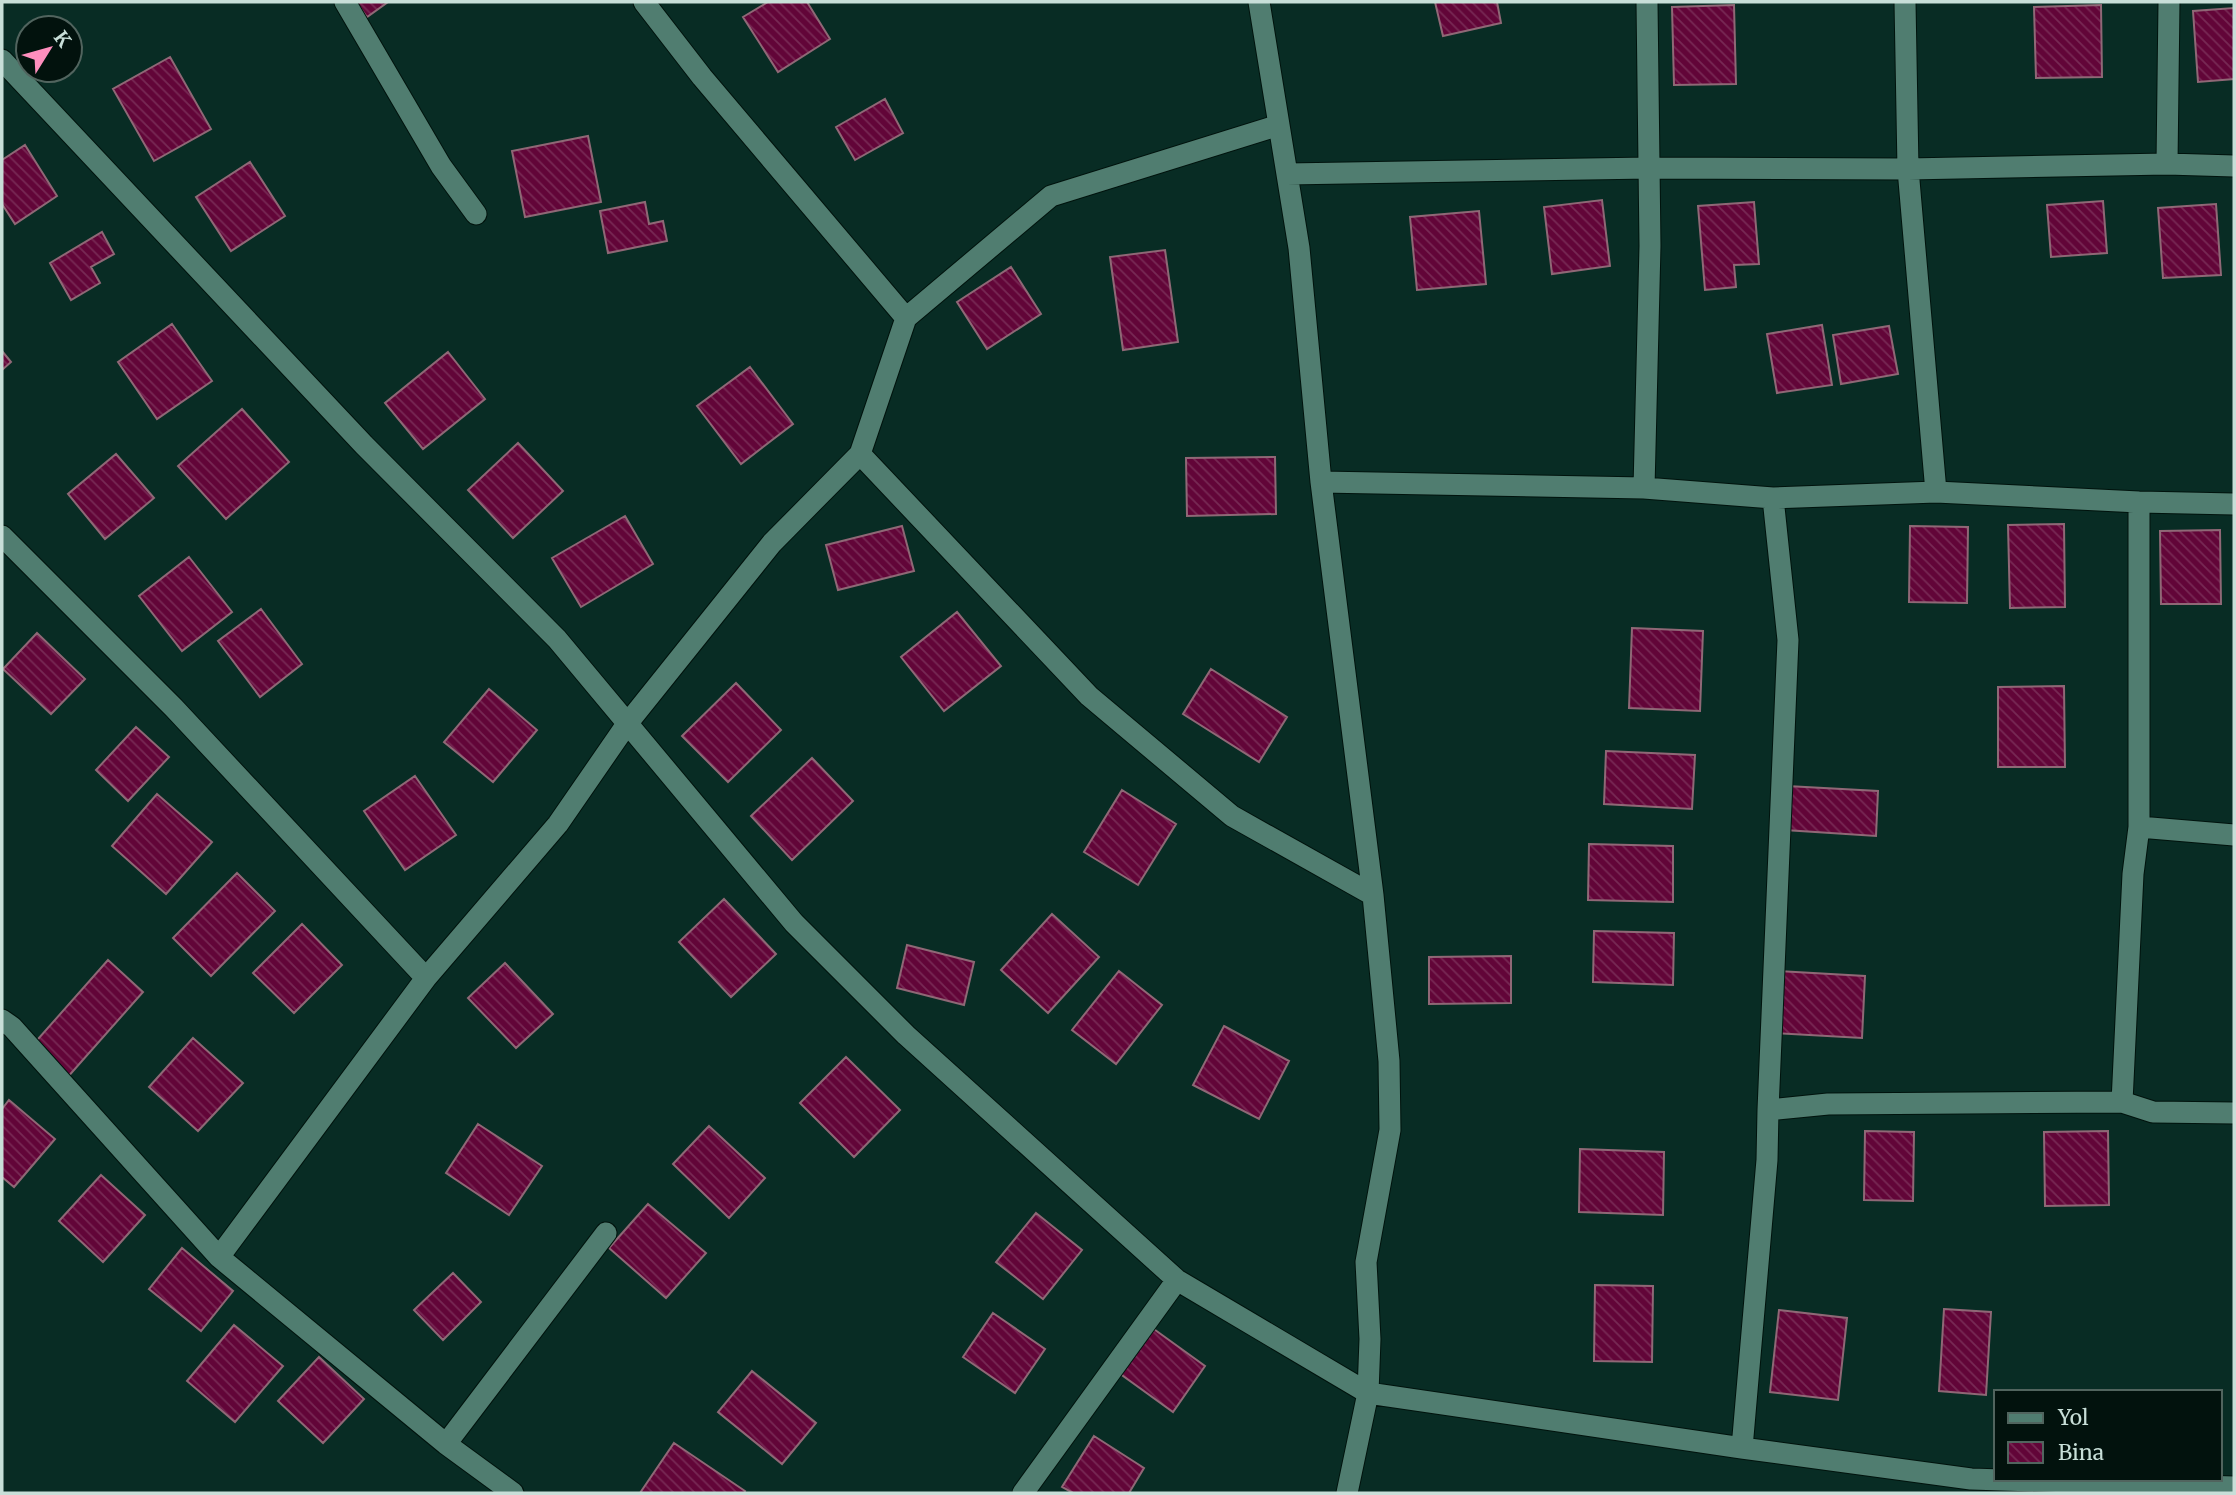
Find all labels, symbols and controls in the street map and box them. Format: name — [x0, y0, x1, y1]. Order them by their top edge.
north arrow — [14, 14, 84, 84]
text: K — [49, 26, 77, 52]
legend — [1994, 1390, 2222, 1481]
text: Yol — [2057, 1404, 2089, 1431]
text: Bina — [2058, 1439, 2104, 1466]

